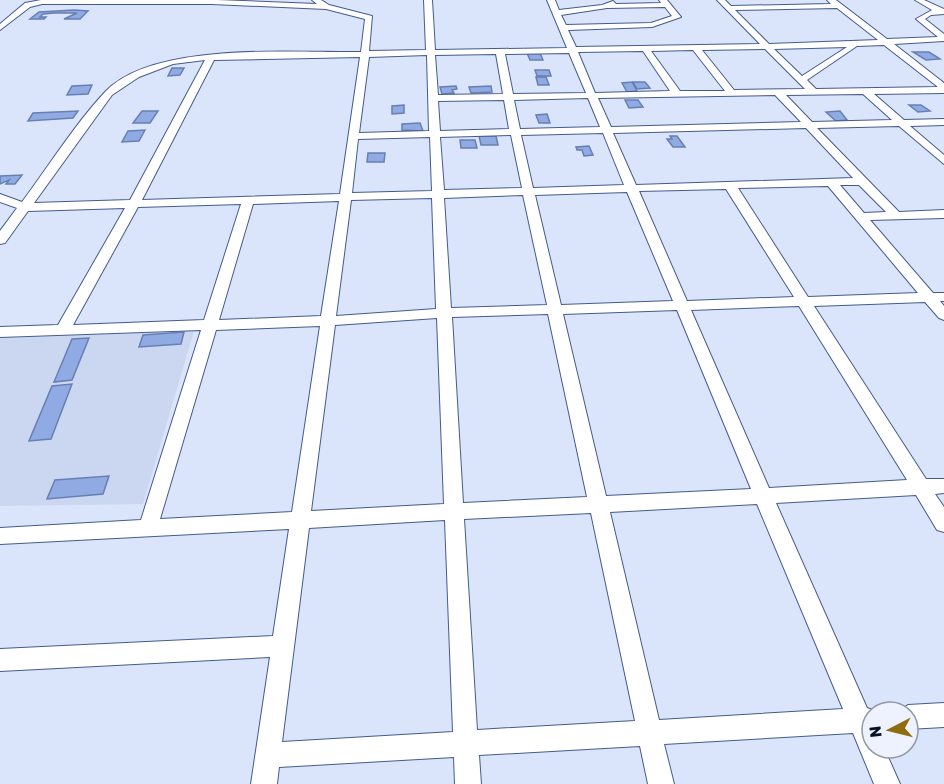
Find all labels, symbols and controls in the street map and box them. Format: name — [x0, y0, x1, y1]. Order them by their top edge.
north arrow — [860, 700, 920, 760]
text: N — [865, 725, 886, 739]

